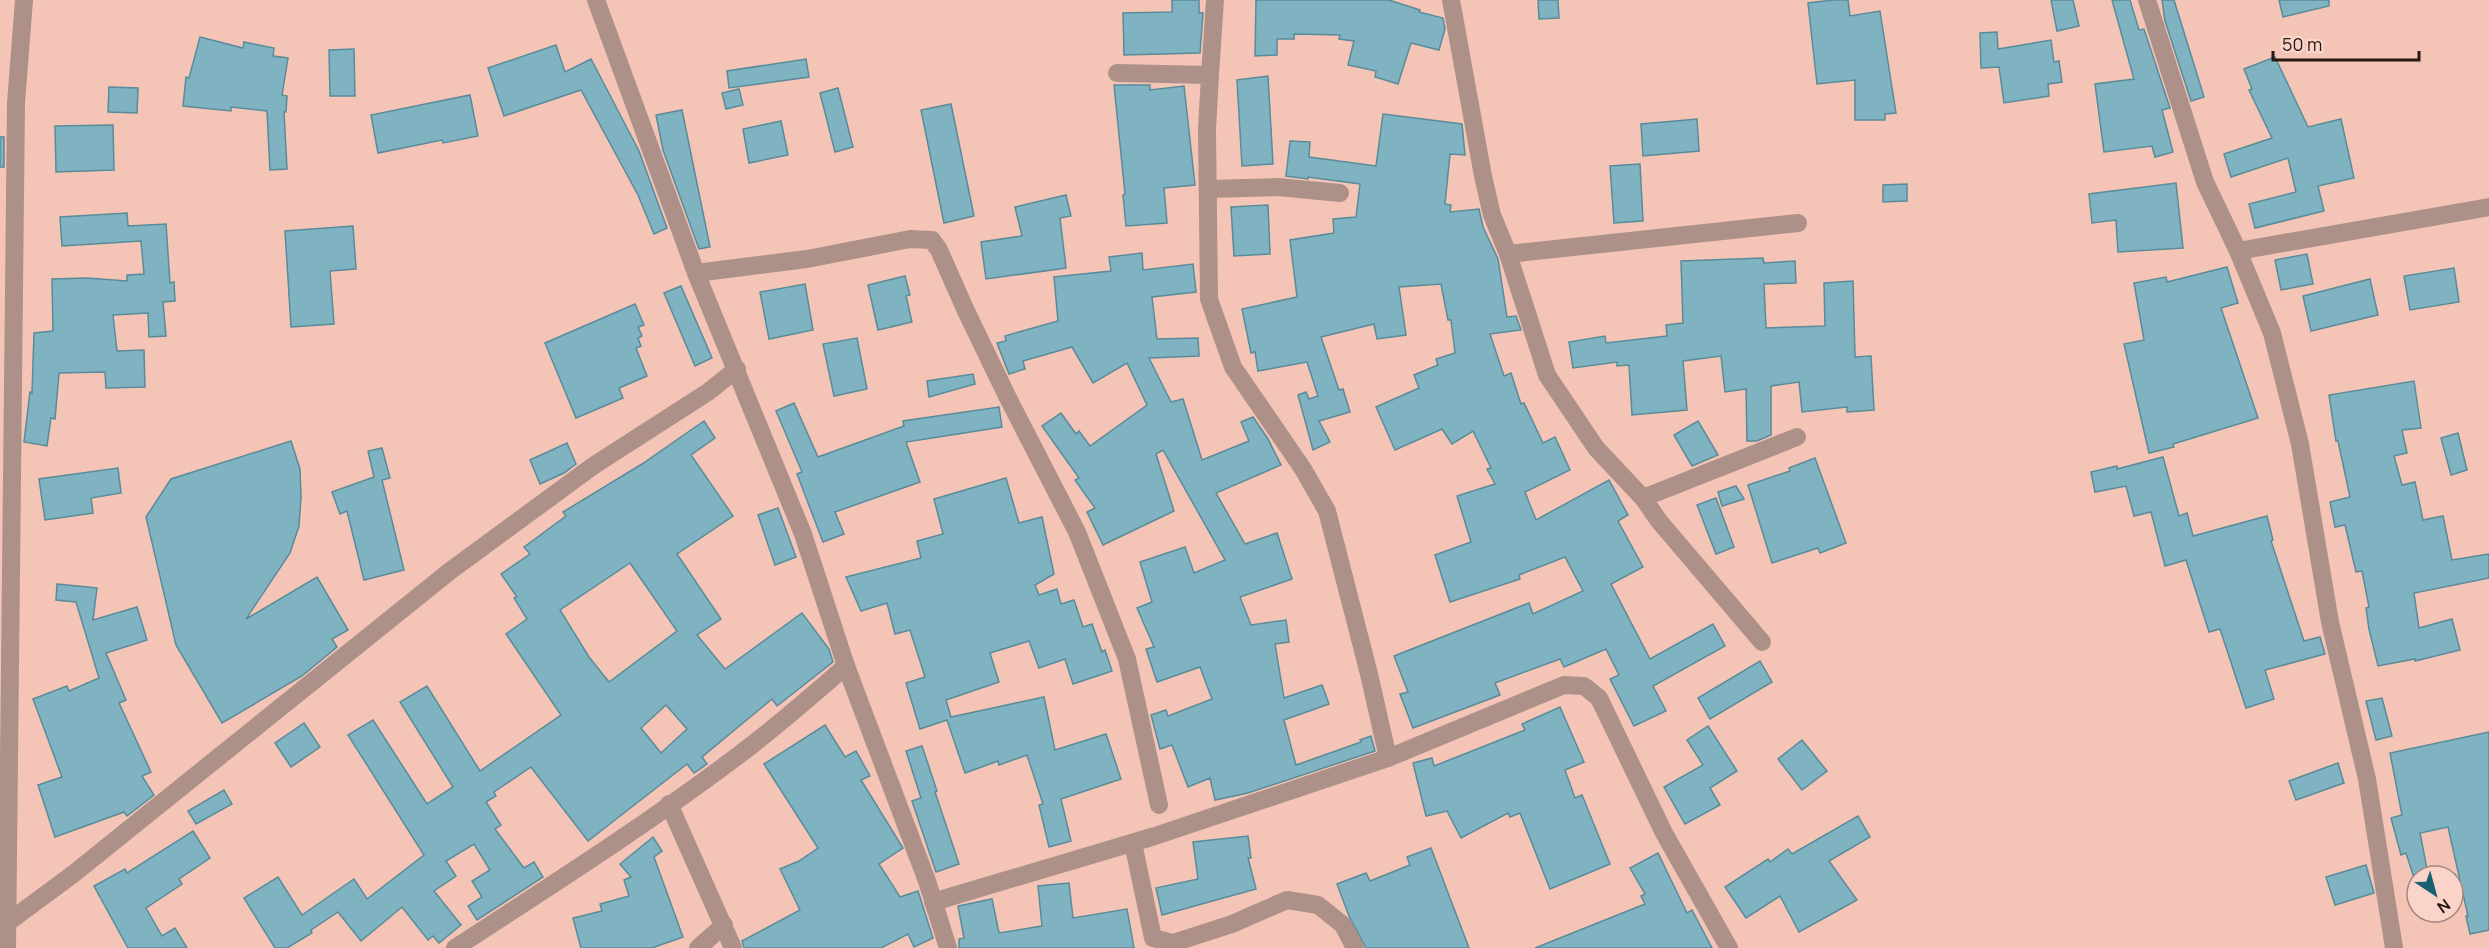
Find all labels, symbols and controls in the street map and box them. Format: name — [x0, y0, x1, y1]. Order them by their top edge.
scale bar — [2273, 24, 2418, 62]
text: 50 m — [2282, 32, 2322, 56]
north arrow — [2405, 864, 2465, 924]
text: N — [2433, 894, 2455, 918]

